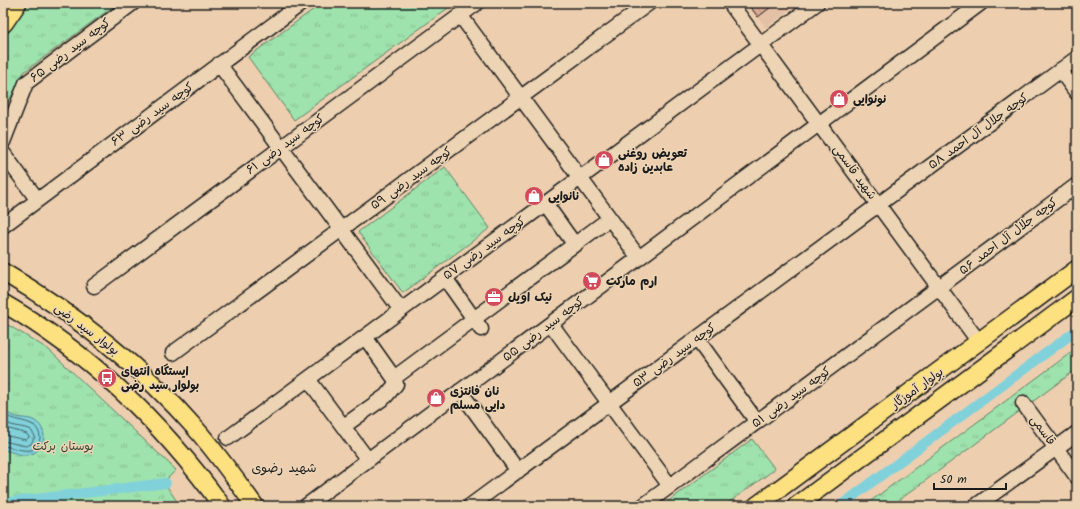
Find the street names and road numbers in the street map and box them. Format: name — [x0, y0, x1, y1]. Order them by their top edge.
street label: کوچه سید رضی ۶۵ — [26, 14, 115, 87]
street label: کوچه سید رضی ۶۳ — [107, 78, 198, 151]
street label: کوچه جلال آل احمد ۵۸ — [924, 88, 1033, 174]
street label: کوچه سید رضی ۶۱ — [242, 109, 329, 179]
street label: شهید قاسمی — [828, 141, 881, 204]
street label: کوچه سید رضی ۵۹ — [366, 142, 456, 215]
street label: کوچه جلال آل احمد ۵۶ — [955, 193, 1062, 280]
street label: کوچه سید رضی ۵۷ — [439, 212, 530, 285]
street label: کوچه سید رضی ۵۵ — [498, 292, 588, 366]
street label: بولوار سید رضی — [50, 299, 123, 360]
street label: کوچه سید رضی ۵۳ — [629, 319, 720, 392]
street label: کوچه سید رضی ۵۱ — [748, 362, 835, 433]
street label: بولوار آموزگار — [886, 363, 948, 415]
street label: قاسمی — [1025, 411, 1060, 449]

